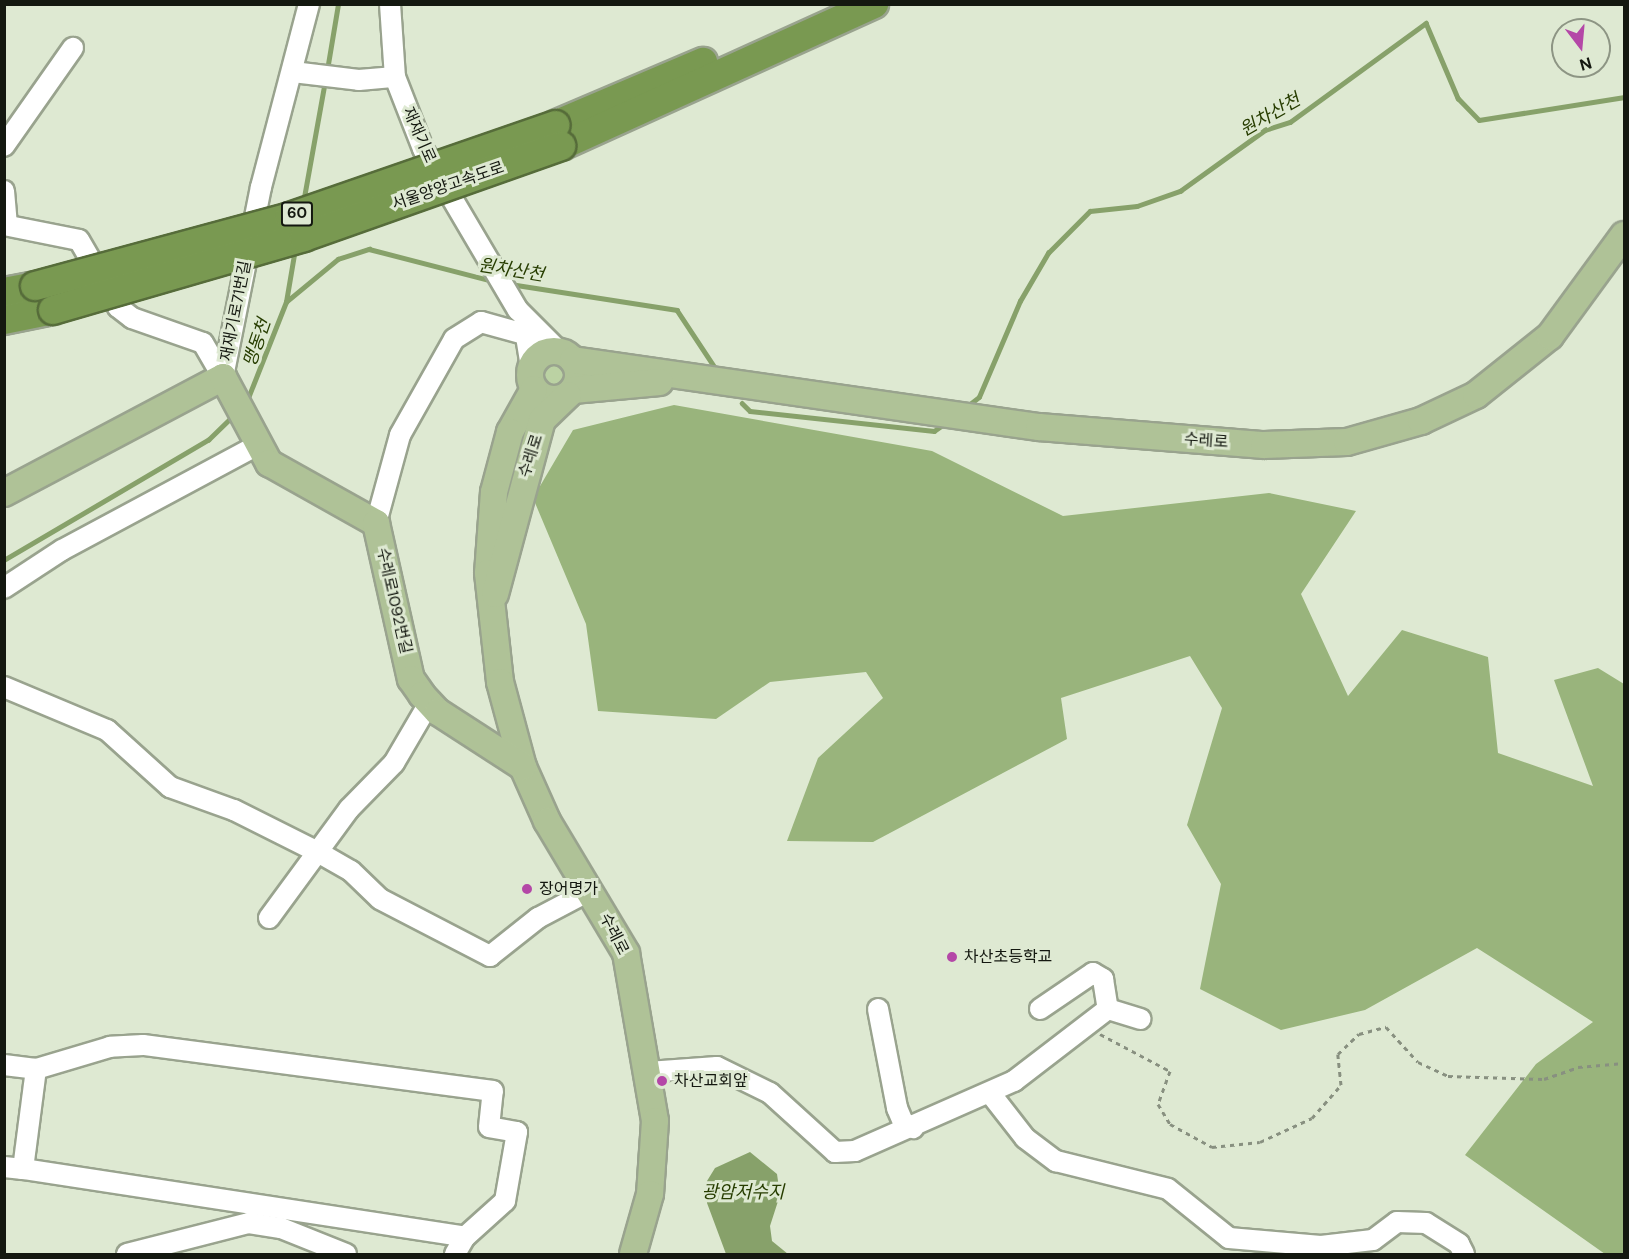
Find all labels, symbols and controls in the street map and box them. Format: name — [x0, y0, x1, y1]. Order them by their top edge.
north arrow — [1551, 18, 1611, 78]
text: N — [1577, 52, 1594, 76]
water label: 원차산천 — [1236, 89, 1304, 141]
street label: 재재기로 — [398, 104, 440, 166]
street label: 서울양양고속도로 — [389, 158, 507, 214]
road number: 60 — [280, 202, 314, 226]
water label: 원차산천 — [477, 254, 545, 286]
street label: 재재기로71번길 — [217, 259, 255, 363]
water label: 맹동천 — [239, 316, 275, 370]
street label: 수레로 — [1183, 430, 1229, 452]
street label: 수레로 — [515, 432, 547, 480]
street label: 수레로1092번길 — [372, 546, 416, 656]
place label: 장어명가 — [539, 879, 598, 899]
marker: 장어명가 — [520, 882, 534, 896]
street label: 수레로 — [595, 910, 633, 958]
place label: 차산초등학교 — [964, 947, 1052, 967]
marker: 차산초등학교 — [945, 950, 959, 964]
place label: 차산교회앞 — [674, 1071, 748, 1091]
marker: 차산교회앞 — [655, 1074, 669, 1088]
water label: 광암저수지 — [702, 1181, 784, 1203]

